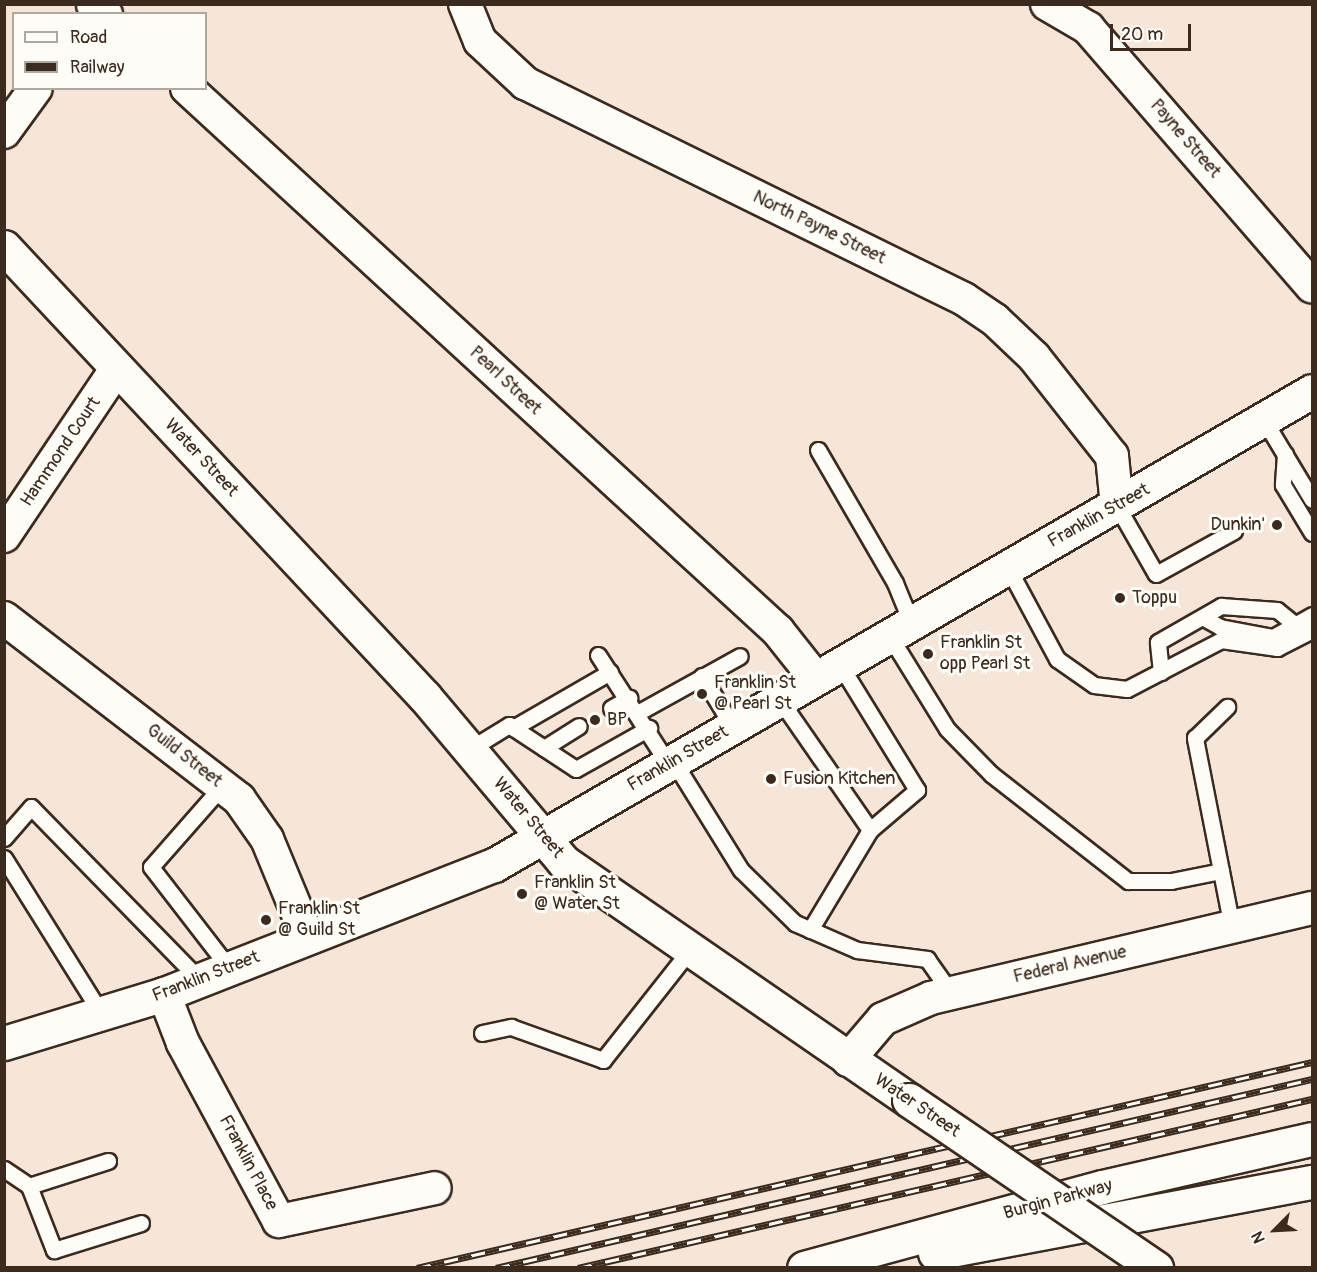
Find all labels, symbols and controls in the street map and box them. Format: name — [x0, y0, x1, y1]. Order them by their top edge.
legend — [12, 12, 207, 90]
scale bar — [1113, 12, 1194, 50]
text: 20 m — [1121, 23, 1163, 46]
text: Road — [70, 26, 107, 49]
text: Railway — [70, 56, 125, 79]
street label: Payne Street — [1145, 95, 1225, 183]
street label: North Payne Street — [749, 187, 889, 269]
street label: Pearl Street — [464, 342, 546, 420]
street label: Hammond Court — [16, 393, 106, 511]
street label: Water Street — [160, 415, 242, 501]
street label: Franklin Street — [1044, 479, 1154, 553]
place label: Dunkin' — [1211, 514, 1265, 536]
marker: Dunkin' — [1270, 518, 1284, 532]
place label: Toppu — [1132, 587, 1177, 609]
marker: Toppu — [1113, 591, 1127, 605]
place label: Franklin St opp Pearl St — [940, 633, 1030, 676]
marker: Franklin St opp Pearl St — [921, 647, 935, 661]
place label: Franklin St @ Pearl St — [714, 673, 796, 716]
marker: Franklin St @ Pearl St — [695, 687, 709, 701]
place label: BP — [607, 709, 627, 731]
marker: BP — [588, 713, 602, 727]
street label: Guild Street — [142, 720, 226, 792]
street label: Franklin Street — [624, 721, 732, 797]
place label: Fusion Kitchen — [783, 768, 895, 790]
marker: Fusion Kitchen — [764, 772, 778, 786]
street label: Water Street — [488, 773, 568, 863]
place label: Franklin St @ Water St — [534, 873, 620, 916]
marker: Franklin St @ Water St — [515, 887, 529, 901]
place label: Franklin St @ Guild St — [278, 899, 360, 942]
marker: Franklin St @ Guild St — [259, 913, 273, 927]
street label: Federal Avenue — [1011, 942, 1129, 988]
street label: Franklin Street — [149, 947, 263, 1007]
street label: Water Street — [870, 1070, 964, 1142]
street label: Franklin Place — [214, 1112, 282, 1214]
street label: Burgin Parkway — [1001, 1175, 1115, 1225]
north arrow — [1245, 1200, 1305, 1260]
text: N — [1247, 1228, 1270, 1246]

